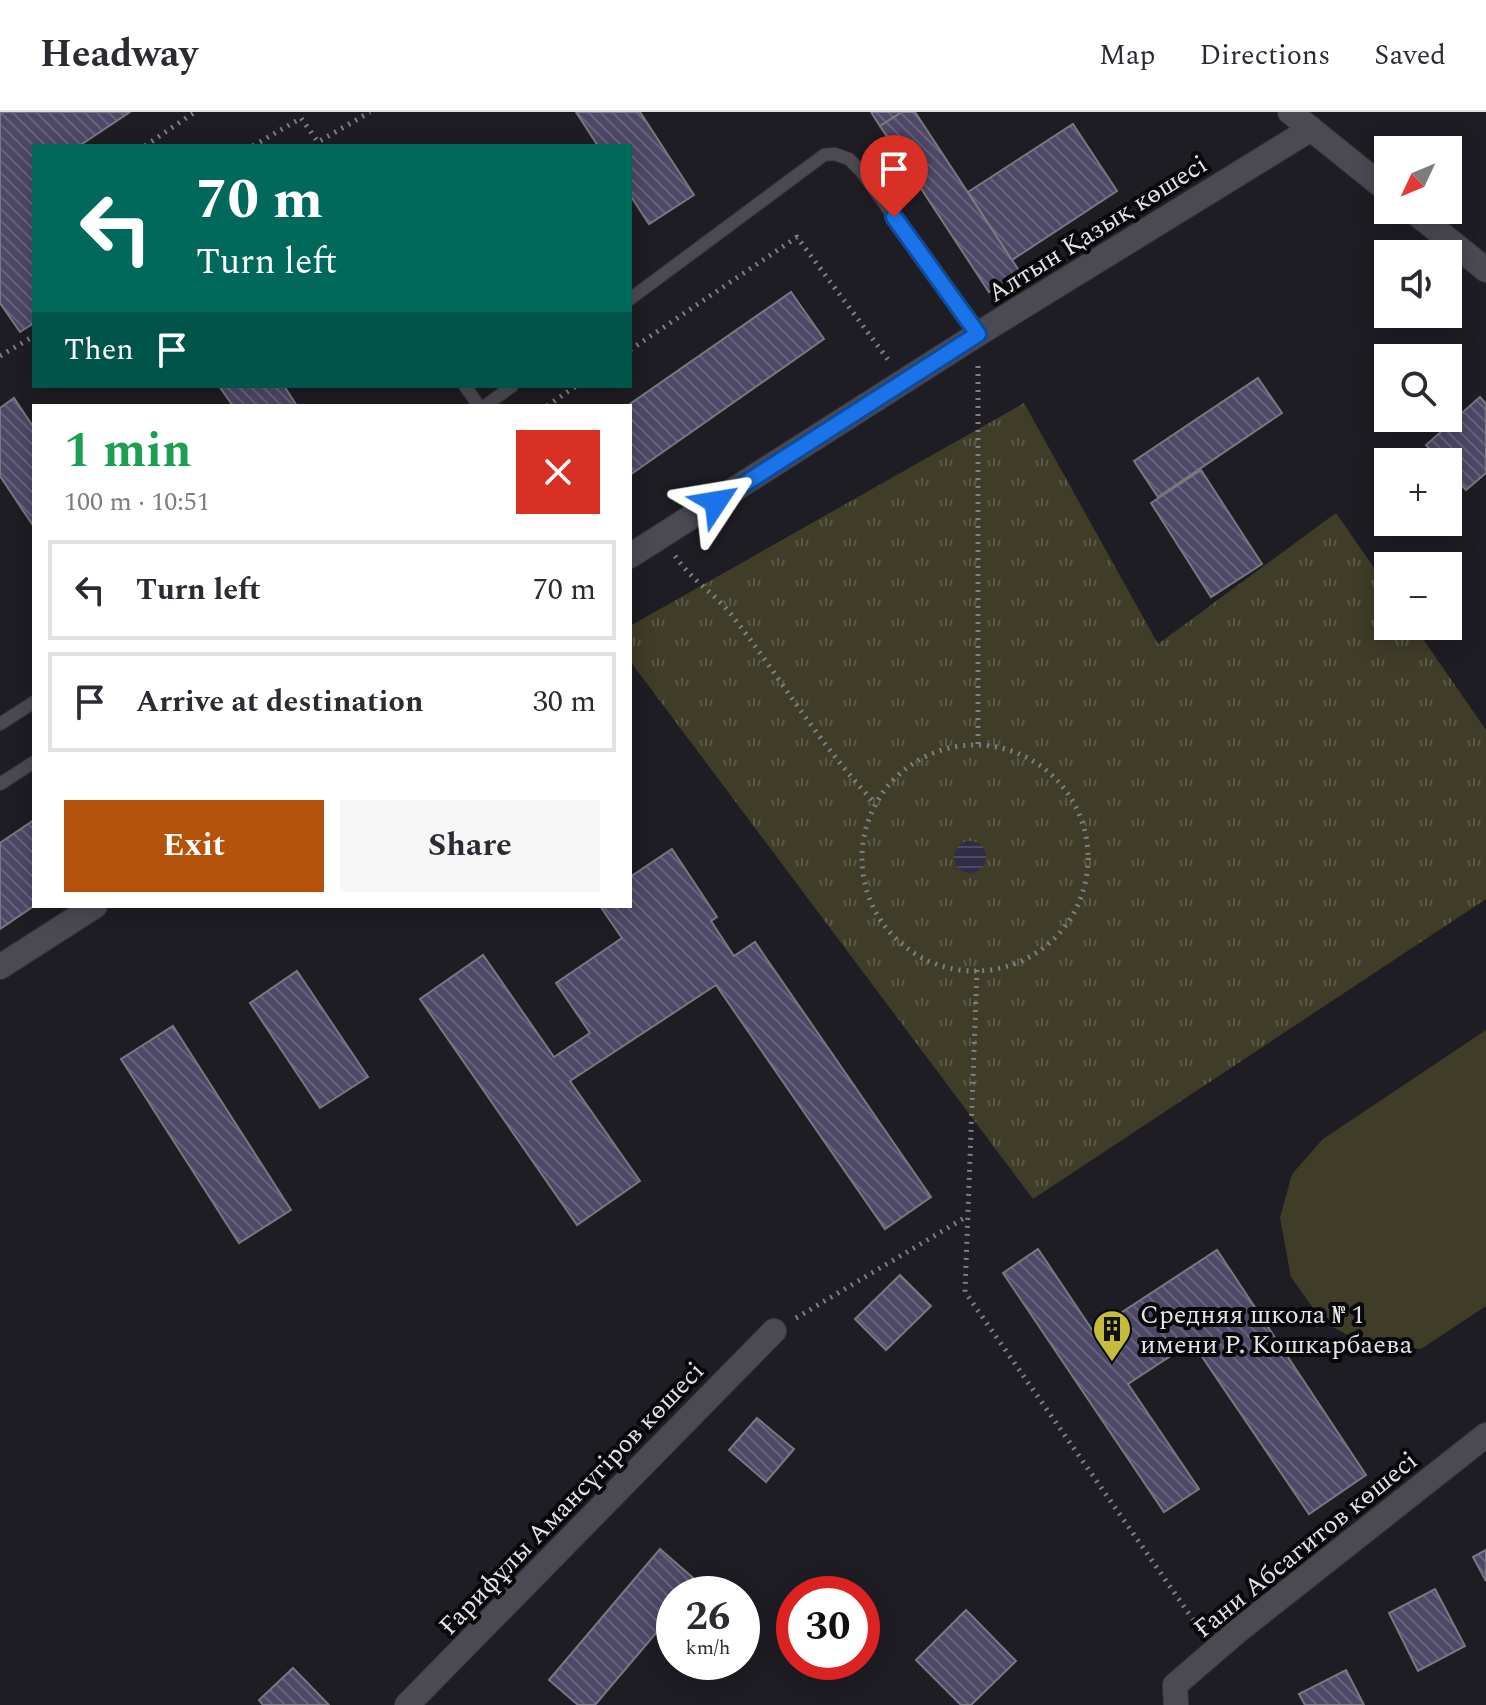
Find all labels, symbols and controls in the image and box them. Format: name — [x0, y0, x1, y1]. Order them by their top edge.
text: Headway — [40, 26, 198, 84]
text: Map — [1099, 34, 1156, 77]
text: Directions — [1200, 34, 1330, 77]
text: Saved — [1374, 34, 1446, 77]
pin — [860, 135, 928, 217]
north arrow — [1374, 136, 1462, 224]
map controls — [1374, 136, 1462, 640]
street label: Алтын Қазық көшесі — [980, 145, 1215, 313]
icon: arrive — [872, 147, 916, 191]
text: 70 m — [196, 158, 323, 243]
icon: left — [64, 176, 168, 280]
text: Turn left — [196, 235, 337, 290]
button: sound — [1374, 240, 1462, 328]
text: Then — [64, 327, 134, 373]
icon: arrive — [150, 328, 194, 372]
button: search — [1374, 344, 1462, 432]
text: 1 min — [64, 415, 192, 488]
button: close — [516, 430, 600, 514]
button: + — [1374, 448, 1462, 536]
position arrow — [674, 460, 758, 544]
text: 100 m · 10:51 — [64, 482, 210, 522]
button: − — [1374, 552, 1462, 640]
text: Turn left — [136, 567, 261, 613]
text: 70 m — [533, 567, 596, 613]
icon: left — [68, 568, 112, 612]
text: Arrive at destination — [136, 679, 423, 725]
text: 30 m — [533, 679, 596, 725]
icon: arrive — [68, 680, 112, 724]
button: Exit — [64, 800, 324, 892]
button: Share — [340, 800, 600, 892]
place label: Средняя школа № 1 имени Р. Кошкарбаева — [1140, 1295, 1413, 1365]
building icon: Средняя школа № 1 имени Р. Кошкарбаева — [1091, 1308, 1133, 1363]
street label: Ғарифұлы Амансүгіров көшесі — [430, 1352, 714, 1645]
street label: Ғани Абсагитов көшесі — [1185, 1442, 1426, 1648]
speed limit sign: 30 — [776, 1576, 880, 1680]
text: 26 — [686, 1587, 730, 1648]
text: km/h — [686, 1633, 731, 1663]

